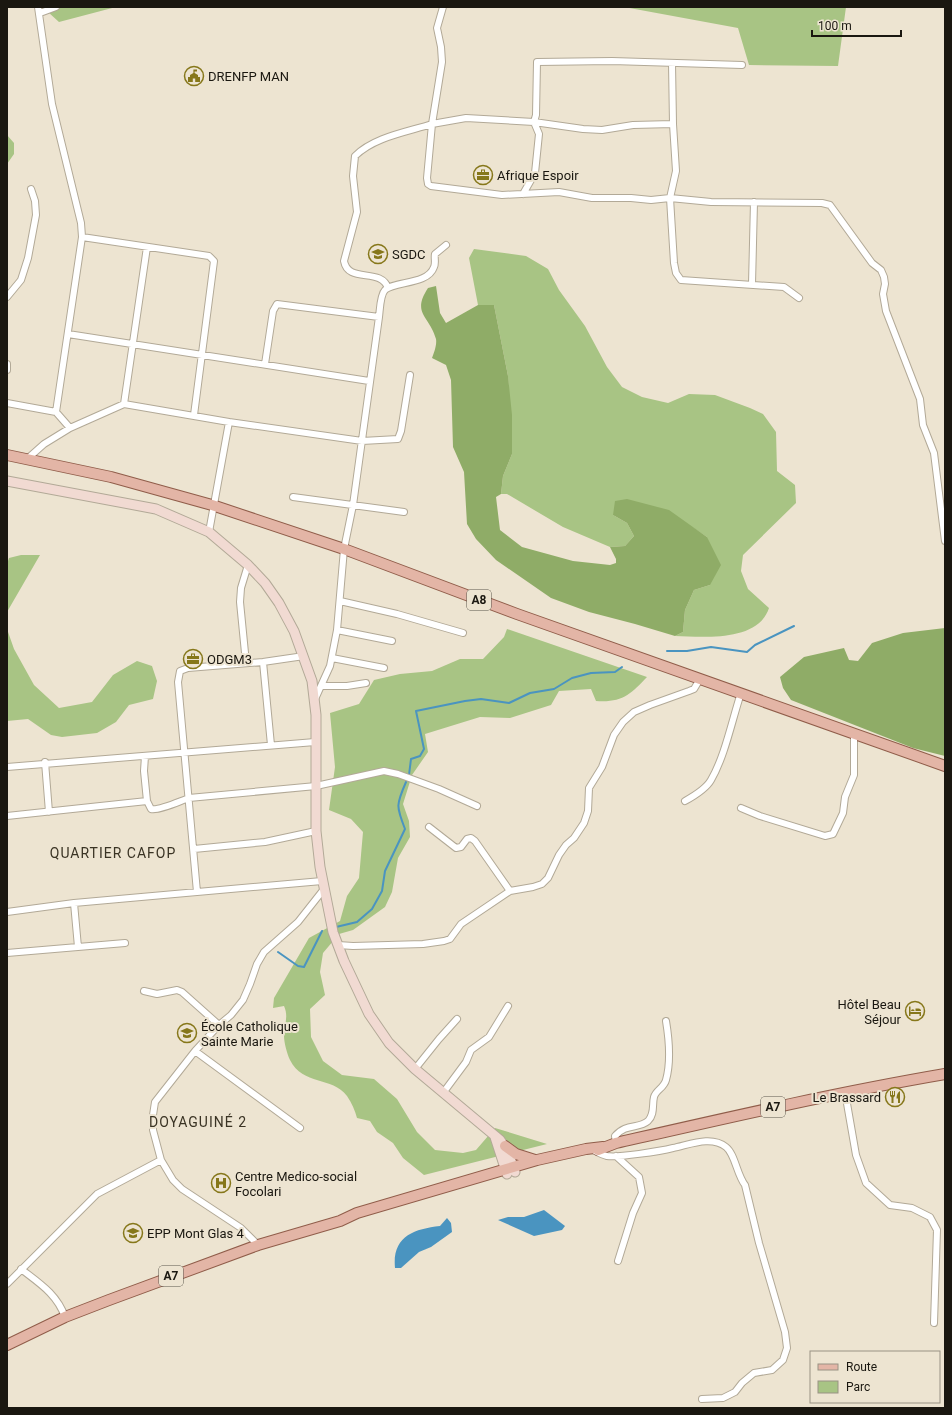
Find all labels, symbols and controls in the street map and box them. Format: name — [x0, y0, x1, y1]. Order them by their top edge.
scale bar — [812, 12, 901, 38]
text: 100 m — [818, 19, 852, 33]
public building icon: DRENFP MAN — [183, 65, 205, 87]
place label: DRENFP MAN — [208, 69, 289, 84]
office icon: Afrique Espoir — [472, 164, 494, 186]
place label: Afrique Espoir — [497, 168, 579, 183]
school or university icon: SGDC — [367, 243, 389, 265]
place label: SGDC — [392, 247, 426, 262]
road number: A8 — [467, 590, 491, 610]
office icon: ODGM3 — [182, 648, 204, 670]
place label: ODGM3 — [207, 652, 252, 667]
district label: QUARTIER CAFOP — [50, 845, 176, 861]
place label: Hôtel Beau Séjour — [838, 997, 902, 1027]
hotel icon: Hôtel Beau Séjour — [904, 1000, 926, 1022]
place label: École Catholique Sainte Marie — [201, 1019, 298, 1049]
school or university icon: École Catholique Sainte Marie — [176, 1022, 198, 1044]
restaurant icon: Le Brassard — [884, 1086, 906, 1108]
place label: Le Brassard — [812, 1090, 881, 1105]
road number: A7 — [761, 1097, 785, 1117]
district label: DOYAGUINÉ 2 — [149, 1113, 247, 1130]
place label: Centre Medico-social Focolari — [235, 1169, 357, 1199]
hospital icon: Centre Medico-social Focolari — [210, 1172, 232, 1194]
school or university icon: EPP Mont Glas 4 — [122, 1222, 144, 1244]
place label: EPP Mont Glas 4 — [147, 1226, 244, 1241]
road number: A7 — [159, 1266, 183, 1286]
legend — [810, 1351, 940, 1403]
text: Route — [846, 1360, 877, 1374]
text: Parc — [846, 1380, 870, 1394]

